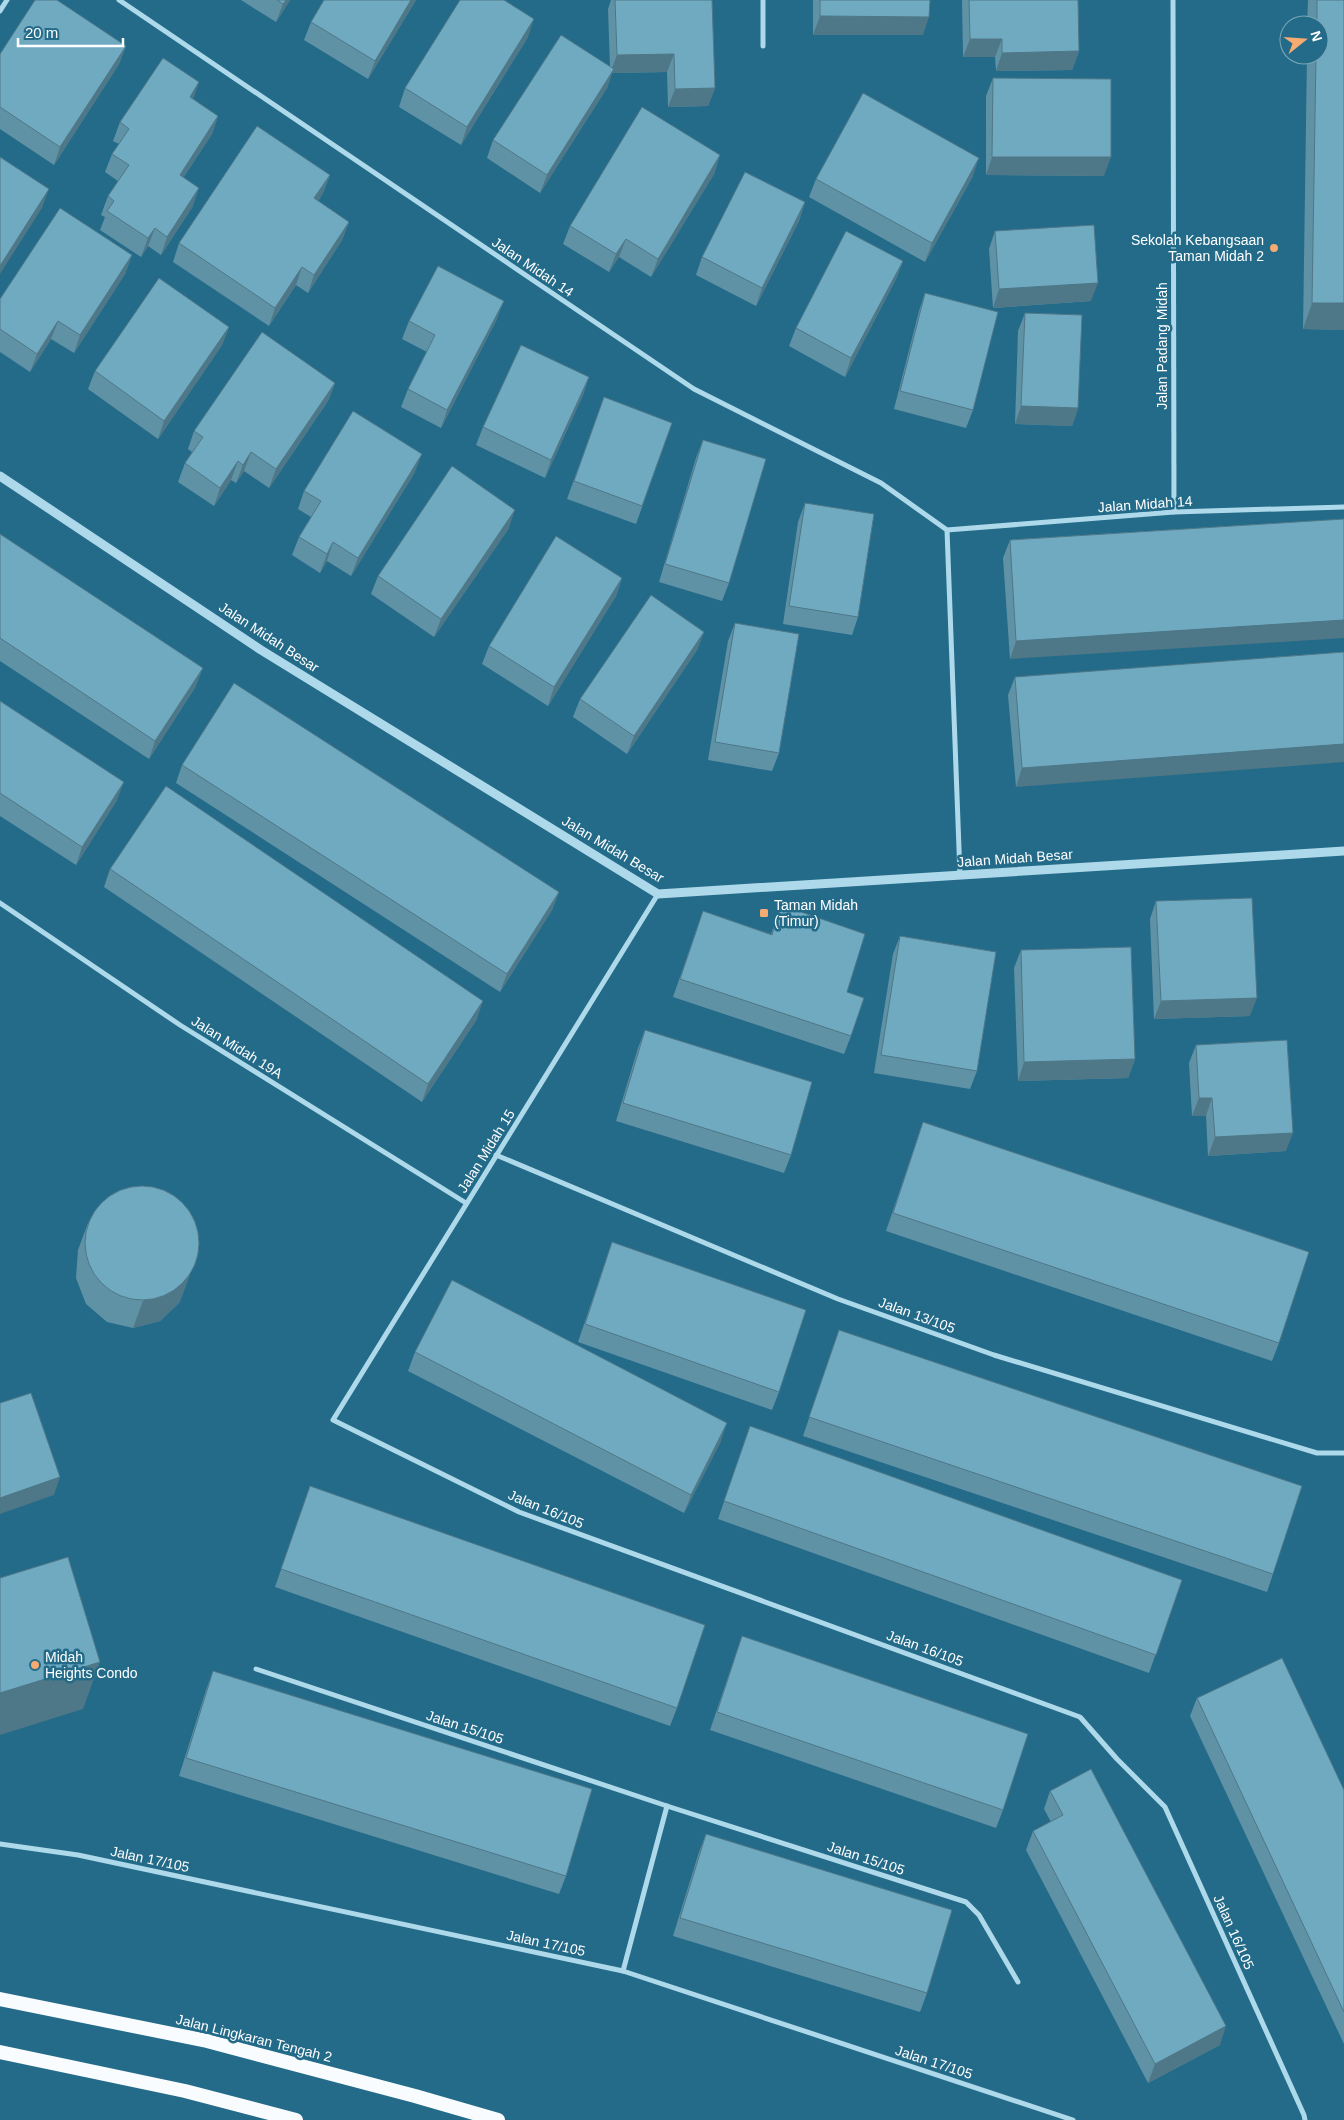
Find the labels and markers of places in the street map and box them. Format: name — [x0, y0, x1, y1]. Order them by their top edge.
place label: Sekolah Kebangsaan Taman Midah 2 — [1131, 232, 1264, 264]
marker: Sekolah Kebangsaan Taman Midah 2 — [1268, 242, 1280, 254]
place label: Taman Midah (Timur) — [774, 897, 858, 929]
marker: Taman Midah (Timur) — [758, 907, 770, 919]
place label: Midah Heights Condo — [45, 1649, 138, 1681]
marker: Midah Heights Condo — [29, 1659, 41, 1671]

